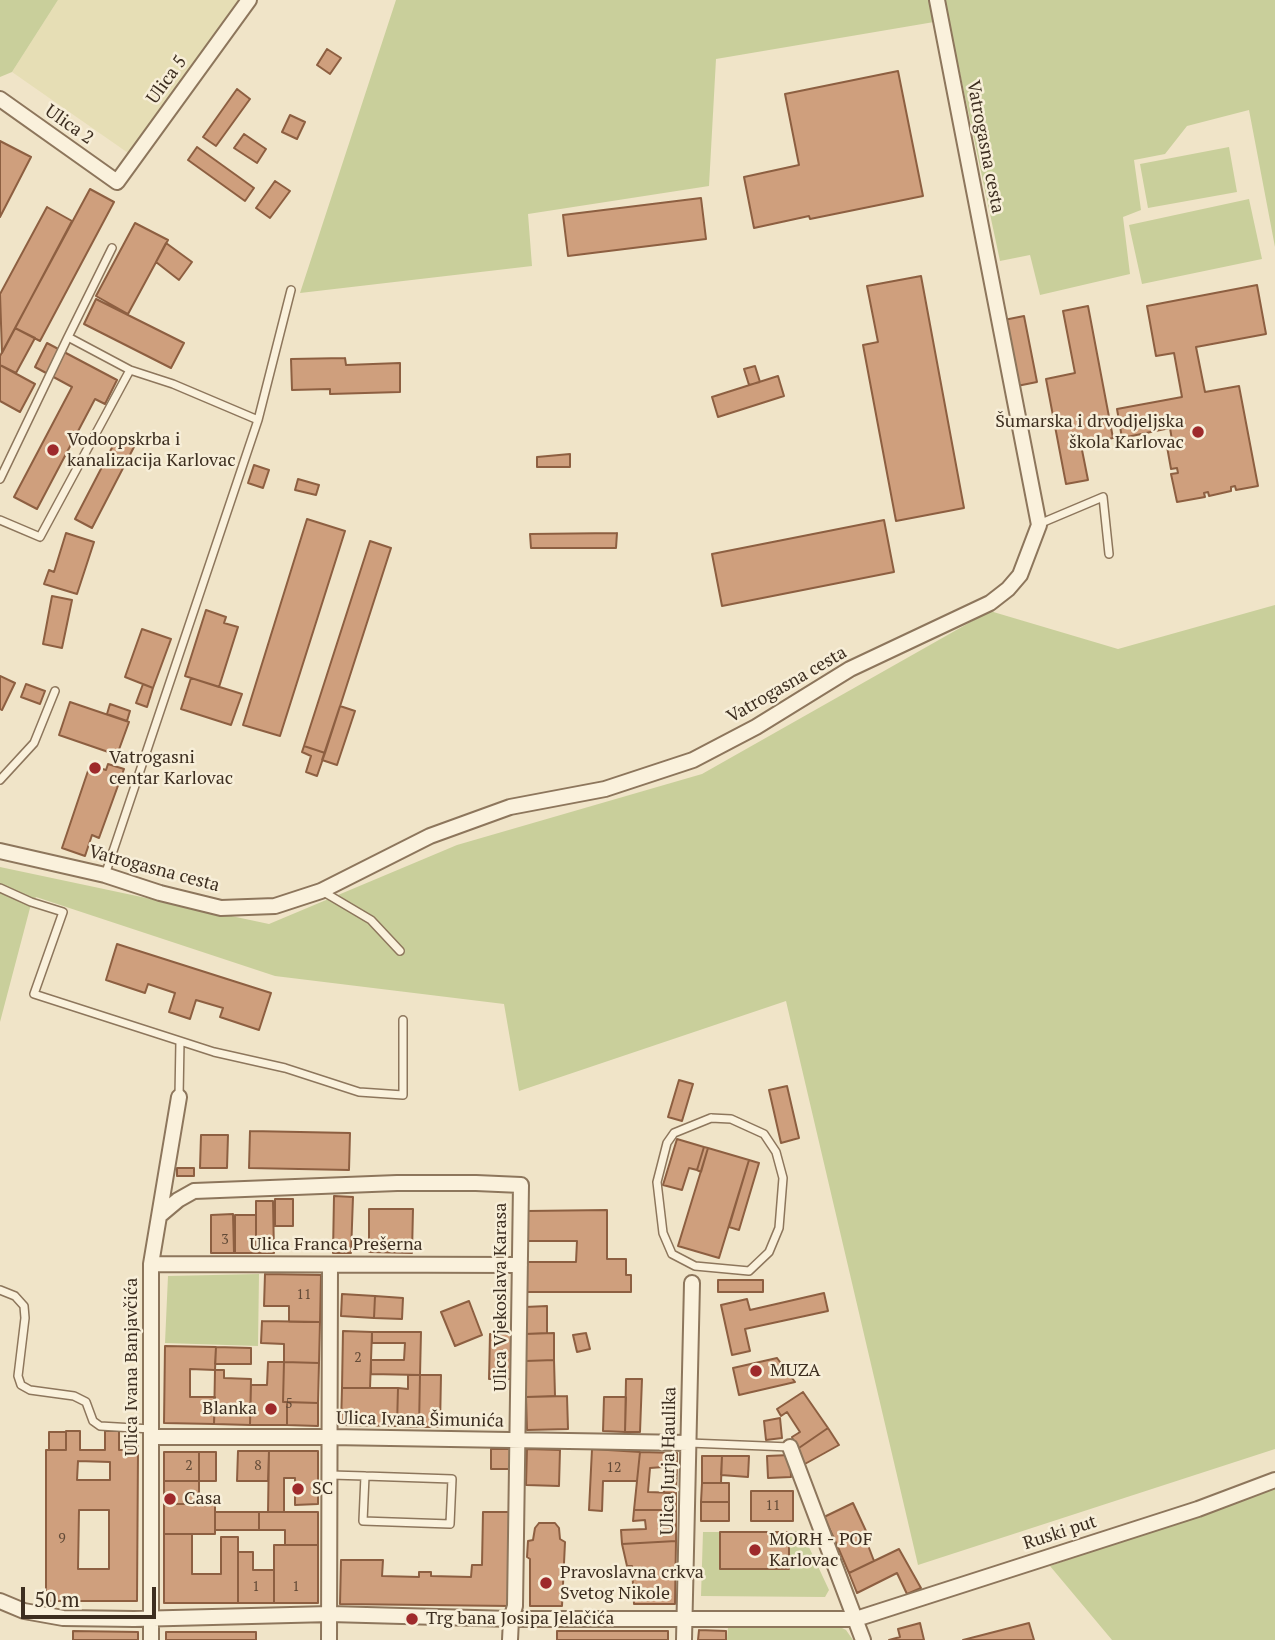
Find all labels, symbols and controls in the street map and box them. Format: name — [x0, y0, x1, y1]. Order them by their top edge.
street label: Ulica 5 — [142, 52, 192, 108]
street label: Vatrogasna cesta — [962, 79, 1008, 215]
street label: Ulica 2 — [41, 101, 97, 149]
place label: Šumarska i drvodjeljska škola Karlovac — [995, 411, 1184, 453]
marker: Šumarska i drvodjeljska škola Karlovac — [1190, 424, 1206, 440]
place label: Vodoopskrba i kanalizacija Karlovac — [67, 429, 236, 472]
marker: Vodoopskrba i kanalizacija Karlovac — [45, 442, 61, 458]
street label: Vatrogasna cesta — [723, 642, 851, 728]
place label: Vatrogasni centar Karlovac — [109, 747, 233, 790]
marker: Vatrogasni centar Karlovac — [87, 760, 103, 776]
street label: Vatrogasna cesta — [86, 841, 222, 897]
street label: Ulica Vjekoslava Karasa — [490, 1203, 512, 1391]
house number: 3 — [221, 1232, 229, 1248]
street label: Ulica Franca Prešerna — [249, 1234, 423, 1256]
street label: Ulica Ivana Banjavčića — [121, 1278, 143, 1456]
house number: 11 — [297, 1287, 311, 1303]
house number: 2 — [354, 1350, 362, 1366]
place label: MUZA — [770, 1360, 821, 1382]
marker: MUZA — [748, 1363, 764, 1379]
street label: Ulica Jurja Haulika — [657, 1387, 681, 1535]
house number: 5 — [285, 1396, 293, 1412]
place label: Blanka — [202, 1398, 257, 1420]
marker: Blanka — [263, 1401, 279, 1417]
street label: Ulica Ivana Šimunića — [336, 1408, 504, 1432]
house number: 2 — [185, 1458, 193, 1474]
house number: 8 — [254, 1458, 262, 1474]
house number: 12 — [607, 1460, 621, 1476]
place label: SC — [312, 1478, 333, 1500]
marker: SC — [290, 1481, 306, 1497]
place label: Casa — [184, 1488, 222, 1510]
marker: Casa — [162, 1491, 178, 1507]
house number: 11 — [766, 1498, 780, 1514]
street label: Ruski put — [1021, 1511, 1099, 1555]
place label: MORH - POF Karlovac — [769, 1529, 872, 1572]
house number: 9 — [58, 1531, 66, 1547]
marker: MORH - POF Karlovac — [747, 1542, 763, 1558]
place label: Pravoslavna crkva Svetog Nikole — [560, 1562, 704, 1604]
scale bar — [24, 1574, 159, 1618]
marker: Pravoslavna crkva Svetog Nikole — [538, 1575, 554, 1591]
house number: 1 — [252, 1579, 260, 1595]
house number: 1 — [292, 1579, 300, 1595]
text: 50 m — [34, 1585, 80, 1613]
place label: Trg bana Josipa Jelačića — [426, 1608, 614, 1630]
marker: Trg bana Josipa Jelačića — [404, 1611, 420, 1627]

